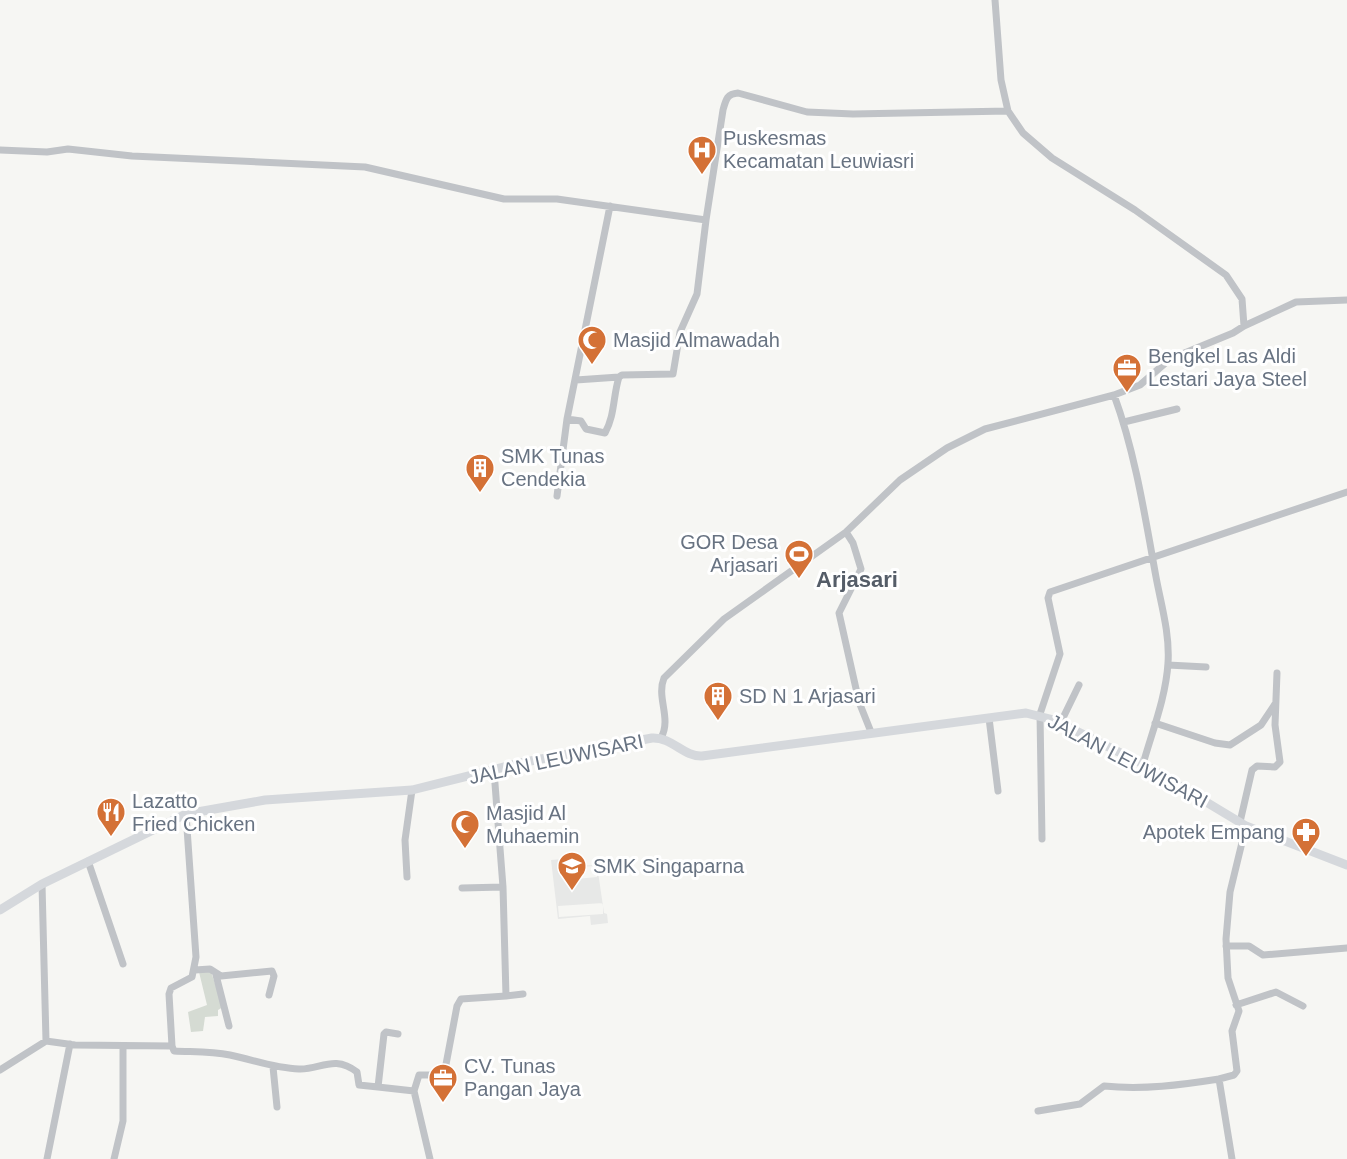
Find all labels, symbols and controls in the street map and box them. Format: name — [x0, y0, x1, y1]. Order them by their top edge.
place label: Puskesmas Kecamatan Leuwiasri — [723, 127, 914, 172]
hospital icon: Puskesmas Kecamatan Leuwiasri — [686, 134, 718, 176]
mosque icon: Masjid Almawadah — [576, 324, 608, 366]
place label: Masjid Almawadah — [613, 329, 780, 351]
place label: Bengkel Las Aldi Lestari Jaya Steel — [1148, 345, 1307, 390]
office icon: Bengkel Las Aldi Lestari Jaya Steel — [1111, 352, 1143, 394]
place label: SMK Tunas Cendekia — [501, 445, 604, 490]
building icon: SMK Tunas Cendekia — [464, 452, 496, 494]
place label: GOR Desa Arjasari — [680, 531, 779, 576]
sports icon: GOR Desa Arjasari — [783, 538, 815, 580]
district label: Arjasari — [816, 567, 898, 592]
building icon: SD N 1 Arjasari — [702, 680, 734, 722]
place label: SD N 1 Arjasari — [739, 685, 876, 707]
street label: JALAN LEUWISARI — [1044, 710, 1212, 812]
street label: JALAN LEUWISARI — [467, 730, 645, 788]
place label: Lazatto Fried Chicken — [132, 790, 255, 835]
restaurant icon: Lazatto Fried Chicken — [95, 796, 127, 838]
place label: Masjid Al Muhaemin — [486, 802, 579, 847]
mosque icon: Masjid Al Muhaemin — [449, 808, 481, 850]
pharmacy icon: Apotek Empang — [1290, 816, 1322, 858]
place label: Apotek Empang — [1143, 821, 1285, 843]
school or university icon: SMK Singaparna — [556, 850, 588, 892]
place label: SMK Singaparna — [593, 855, 745, 877]
place label: CV. Tunas Pangan Jaya — [464, 1055, 582, 1100]
office icon: CV. Tunas Pangan Jaya — [427, 1062, 459, 1104]

